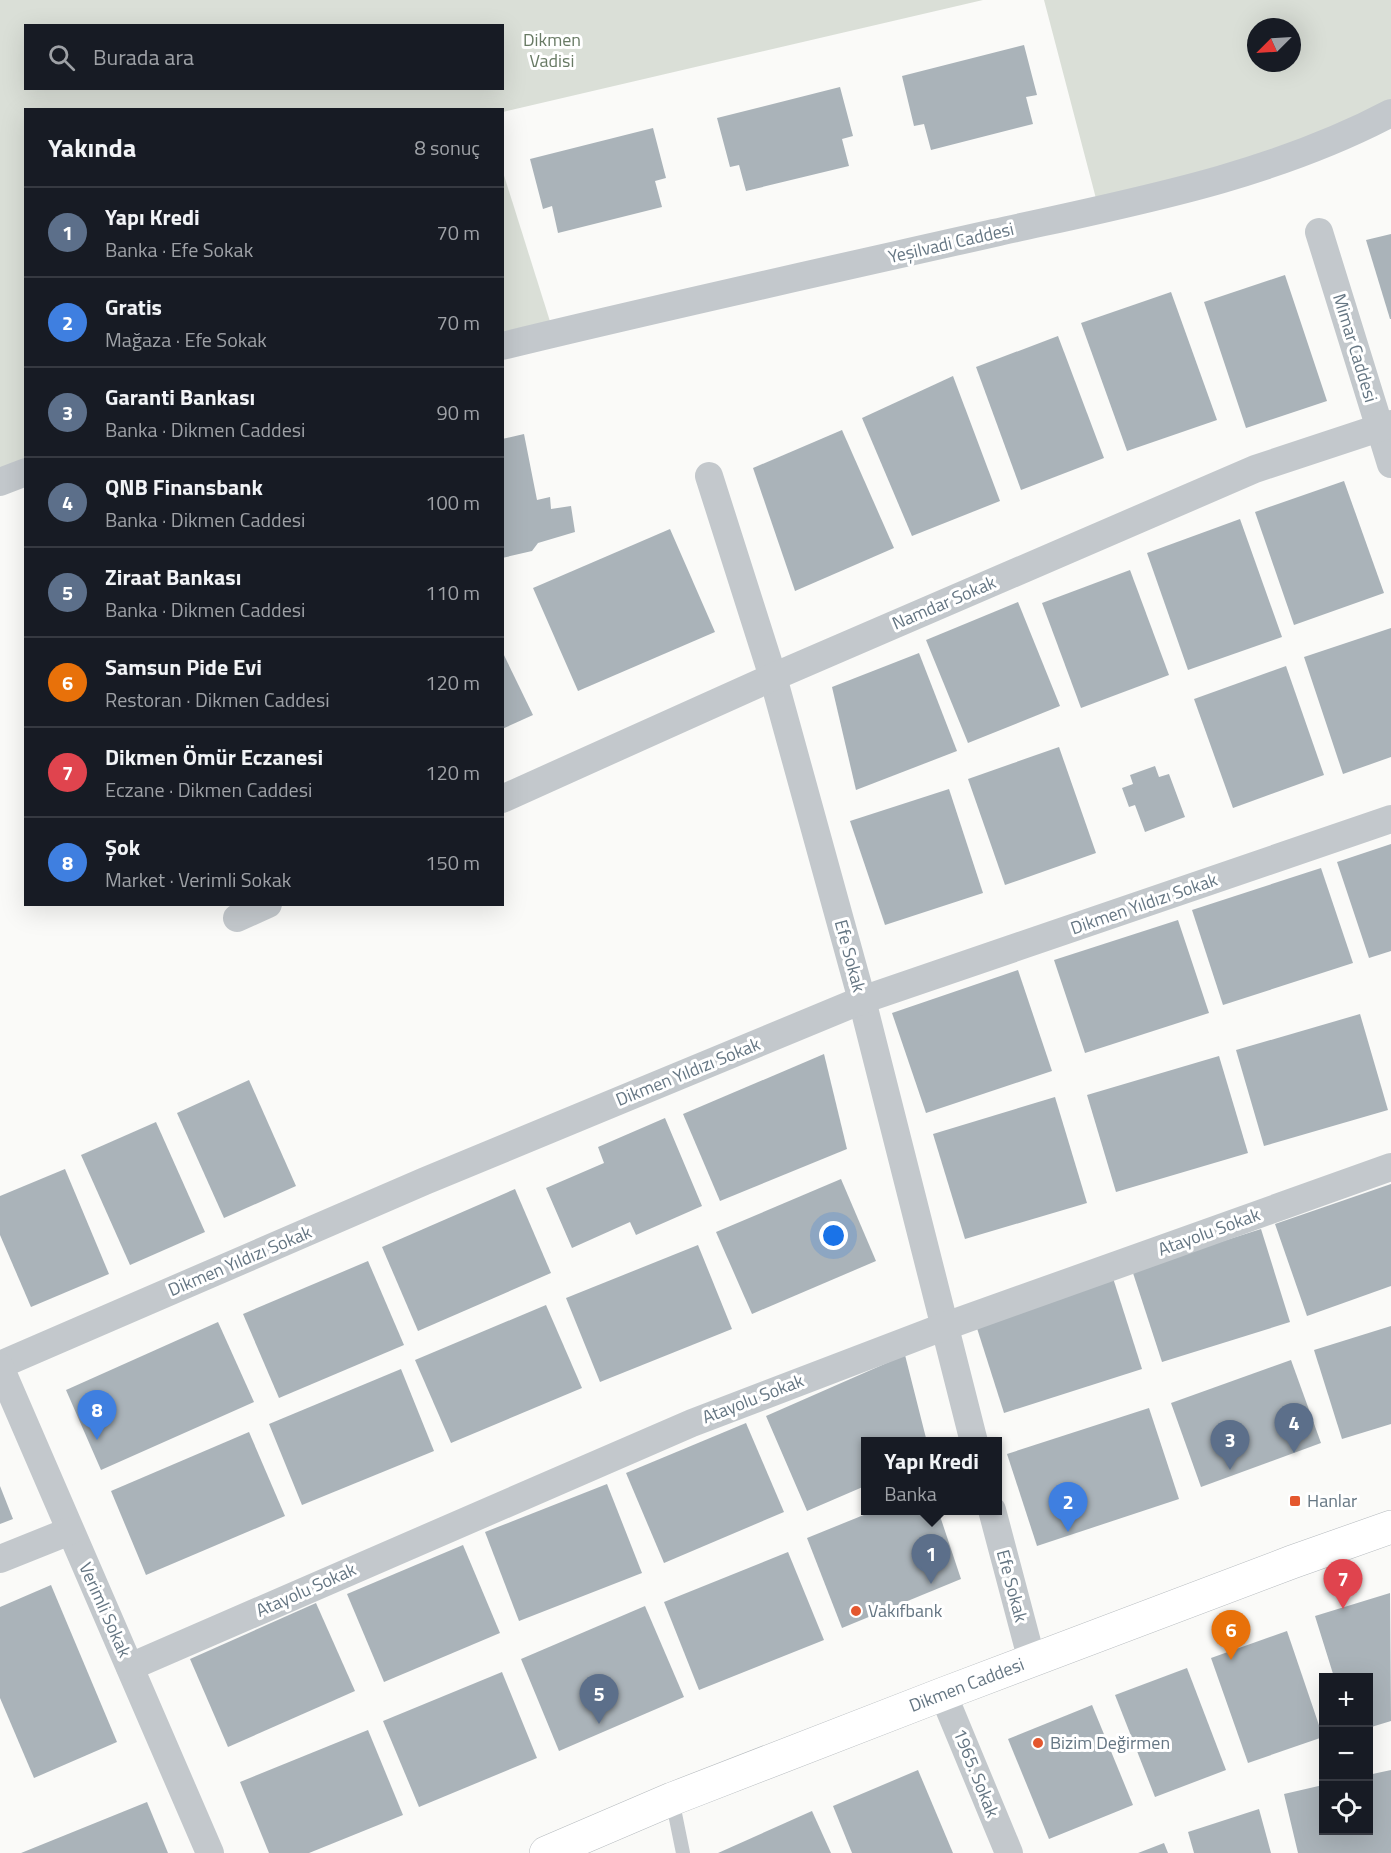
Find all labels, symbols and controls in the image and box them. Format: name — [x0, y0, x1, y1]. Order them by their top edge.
north arrow — [1247, 18, 1301, 72]
search box — [24, 24, 504, 90]
park label: Dikmen Vadisi — [523, 26, 581, 74]
text: Burada ara — [93, 40, 194, 74]
icon: search — [45, 41, 78, 74]
text: Yakında — [48, 128, 136, 167]
text: 8 sonuç — [414, 132, 480, 163]
text: Yapı Kredi — [105, 200, 200, 234]
street label: Yeşilvadi Caddesi — [885, 215, 1016, 270]
text: 1 — [62, 217, 73, 248]
text: 70 m — [436, 217, 480, 248]
text: Banka · Efe Sokak — [105, 234, 253, 265]
text: Gratis — [105, 290, 162, 324]
street label: Mimar Caddesi — [1326, 290, 1385, 406]
text: 2 — [62, 307, 73, 338]
text: 70 m — [436, 307, 480, 338]
text: Mağaza · Efe Sokak — [105, 324, 267, 355]
text: Garanti Bankası — [105, 380, 255, 414]
text: 3 — [62, 397, 73, 428]
text: 90 m — [436, 397, 480, 428]
text: Banka · Dikmen Caddesi — [105, 414, 305, 445]
text: QNB Finansbank — [105, 470, 263, 504]
text: 4 — [62, 487, 73, 518]
text: 100 m — [425, 487, 480, 518]
text: Banka · Dikmen Caddesi — [105, 504, 305, 535]
text: Ziraat Bankası — [105, 560, 241, 594]
street label: Namdar Sokak — [888, 568, 1000, 637]
text: 5 — [62, 577, 73, 608]
text: 110 m — [425, 577, 480, 608]
text: Banka · Dikmen Caddesi — [105, 594, 305, 625]
text: Samsun Pide Evi — [105, 650, 262, 684]
text: 6 — [62, 667, 73, 698]
text: 120 m — [425, 667, 480, 698]
text: Restoran · Dikmen Caddesi — [105, 684, 330, 715]
text: Dikmen Ömür Eczanesi — [105, 740, 323, 774]
text: 7 — [62, 757, 73, 788]
text: 120 m — [425, 757, 480, 788]
text: Eczane · Dikmen Caddesi — [105, 774, 312, 805]
text: Şok — [105, 830, 140, 864]
text: 8 — [62, 847, 73, 878]
text: 150 m — [425, 847, 480, 878]
text: Market · Verimli Sokak — [105, 864, 291, 895]
street label: Dikmen Yıldızı Sokak — [1067, 866, 1221, 941]
street label: Efe Sokak — [828, 917, 873, 996]
street label: Dikmen Yıldızı Sokak — [612, 1030, 764, 1113]
street label: Atayolu Sokak — [1154, 1200, 1264, 1262]
street label: Dikmen Yıldızı Sokak — [164, 1218, 316, 1303]
your location — [819, 1221, 848, 1250]
street label: Atayolu Sokak — [698, 1367, 808, 1430]
pin: 8 — [78, 1390, 116, 1440]
pin: 4 — [1274, 1404, 1314, 1453]
pin: 3 — [1210, 1420, 1250, 1470]
popup — [861, 1437, 1002, 1515]
text: Yapı Kredi — [884, 1444, 979, 1478]
text: Banka — [884, 1478, 937, 1509]
pin: 2 — [1048, 1482, 1088, 1532]
place label: Hanlar — [1307, 1487, 1357, 1514]
marker: Hanlar — [1288, 1494, 1302, 1508]
pin: 1 — [912, 1534, 950, 1584]
street label: Efe Sokak — [990, 1547, 1035, 1626]
street label: Atayolu Sokak — [251, 1555, 360, 1624]
street label: Verimli Sokak — [72, 1558, 139, 1662]
pin: 7 — [1324, 1560, 1362, 1609]
place label: Vakıfbank — [868, 1597, 943, 1624]
marker: Vakıfbank — [849, 1604, 863, 1618]
pin: 6 — [1212, 1610, 1250, 1660]
street label: Dikmen Caddesi — [905, 1651, 1028, 1719]
map controls — [1319, 1673, 1373, 1835]
button: + — [1319, 1673, 1373, 1727]
pin: 5 — [580, 1674, 618, 1724]
street label: 1965. Sokak — [946, 1724, 1007, 1822]
button: − — [1319, 1727, 1373, 1781]
place label: Bizim Değirmen — [1050, 1729, 1170, 1756]
marker: Bizim Değirmen — [1031, 1736, 1045, 1750]
button: locate — [1319, 1781, 1373, 1835]

